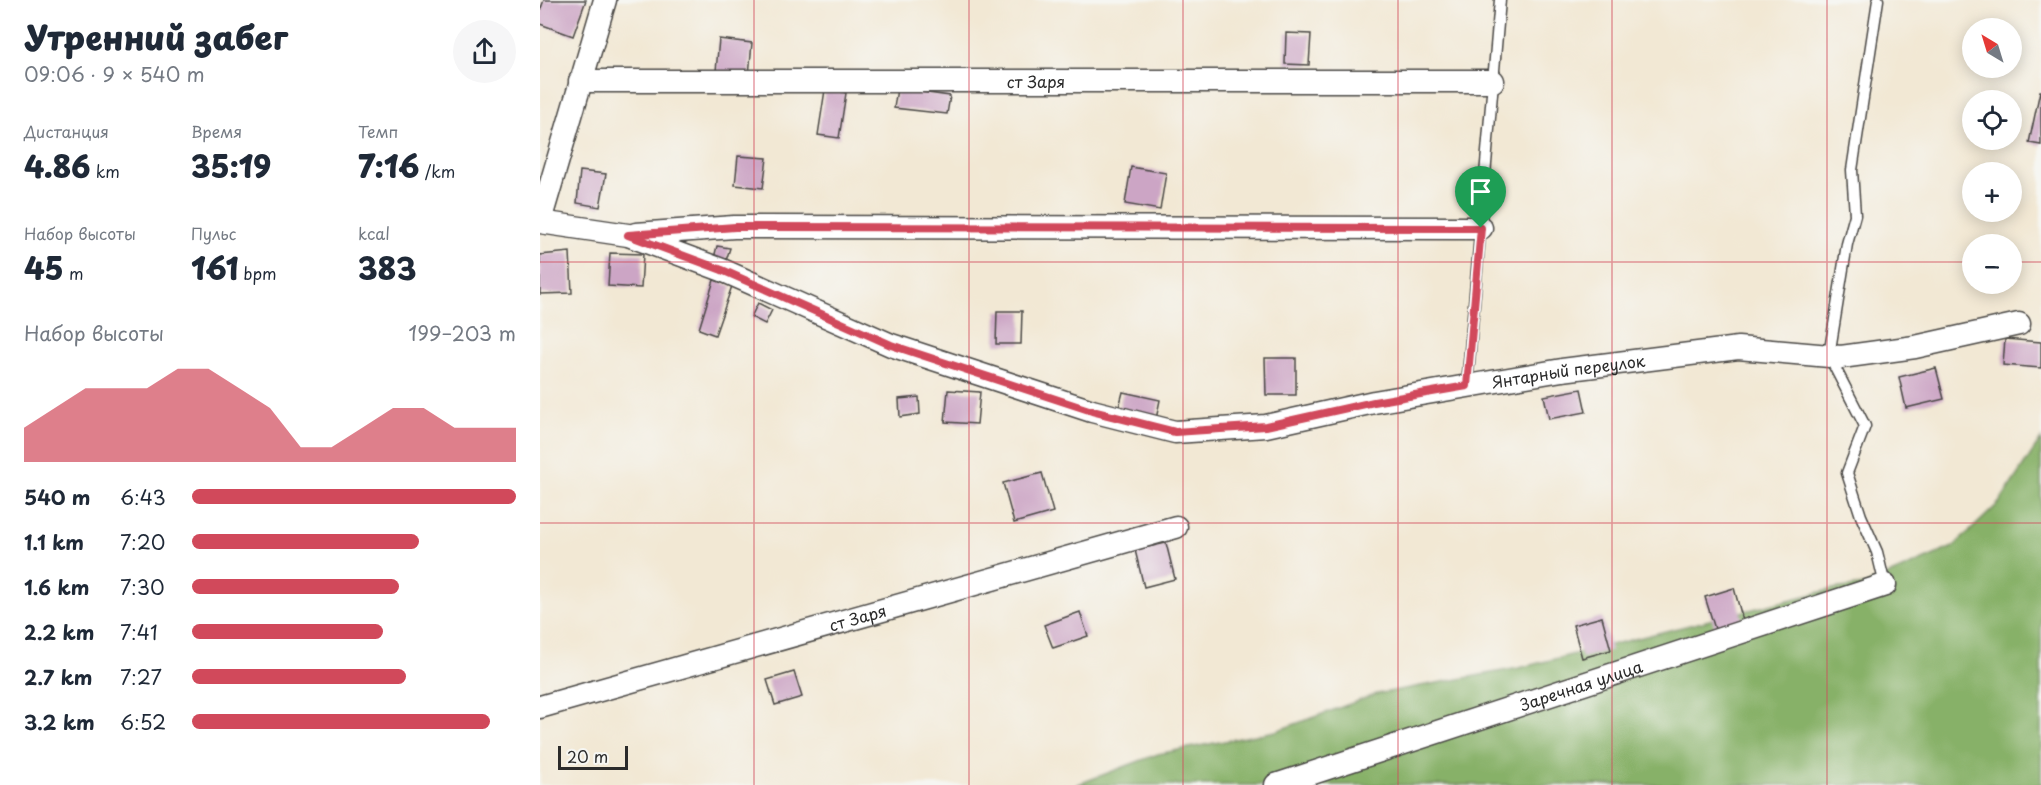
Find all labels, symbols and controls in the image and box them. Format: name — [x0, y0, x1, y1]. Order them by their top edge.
text: Утренний забег — [24, 11, 288, 61]
north arrow — [1962, 18, 2022, 78]
map controls — [1962, 18, 2022, 294]
button: share — [453, 20, 516, 83]
text: 09:06 · 9 × 540 m — [24, 59, 205, 89]
street label: ст Заря — [1007, 69, 1065, 93]
button: locate — [1962, 90, 2022, 150]
text: Дистанция — [24, 119, 109, 143]
text: Время — [191, 119, 242, 143]
text: Темп — [358, 119, 398, 143]
text: 4.86 — [24, 143, 91, 188]
text: 35:19 — [191, 143, 271, 188]
text: 7:16 — [358, 143, 419, 188]
text: km — [91, 159, 120, 183]
text: /km — [419, 159, 455, 183]
button: + — [1962, 162, 2022, 222]
pin — [1455, 166, 1506, 228]
icon: arrive — [1464, 175, 1497, 208]
text: Набор высоты — [24, 221, 136, 245]
text: Пульс — [191, 221, 236, 245]
text: kcal — [358, 221, 390, 245]
button: − — [1962, 234, 2022, 294]
text: 45 — [24, 245, 64, 290]
text: 161 — [191, 245, 238, 290]
text: 383 — [358, 245, 416, 290]
text: m — [64, 261, 84, 285]
text: bpm — [238, 261, 277, 285]
text: Набор высоты — [24, 318, 164, 348]
text: 199–203 m — [408, 318, 516, 348]
street label: Янтарный переулок — [1490, 348, 1647, 394]
text: 540 m — [24, 482, 90, 512]
text: 6:43 — [120, 482, 166, 512]
text: 1.1 km — [24, 527, 84, 557]
text: 7:20 — [120, 527, 165, 557]
text: 1.6 km — [24, 572, 89, 602]
text: 7:30 — [120, 572, 165, 602]
street label: ст Заря — [826, 598, 889, 637]
text: 2.2 km — [24, 617, 94, 647]
text: 7:41 — [120, 617, 158, 647]
street label: Заречная улица — [1517, 654, 1645, 716]
text: 2.7 km — [24, 662, 92, 692]
text: 7:27 — [120, 662, 162, 692]
text: 3.2 km — [24, 707, 95, 737]
text: 6:52 — [120, 707, 166, 737]
scale bar — [558, 743, 628, 770]
text: 20 m — [567, 744, 608, 768]

